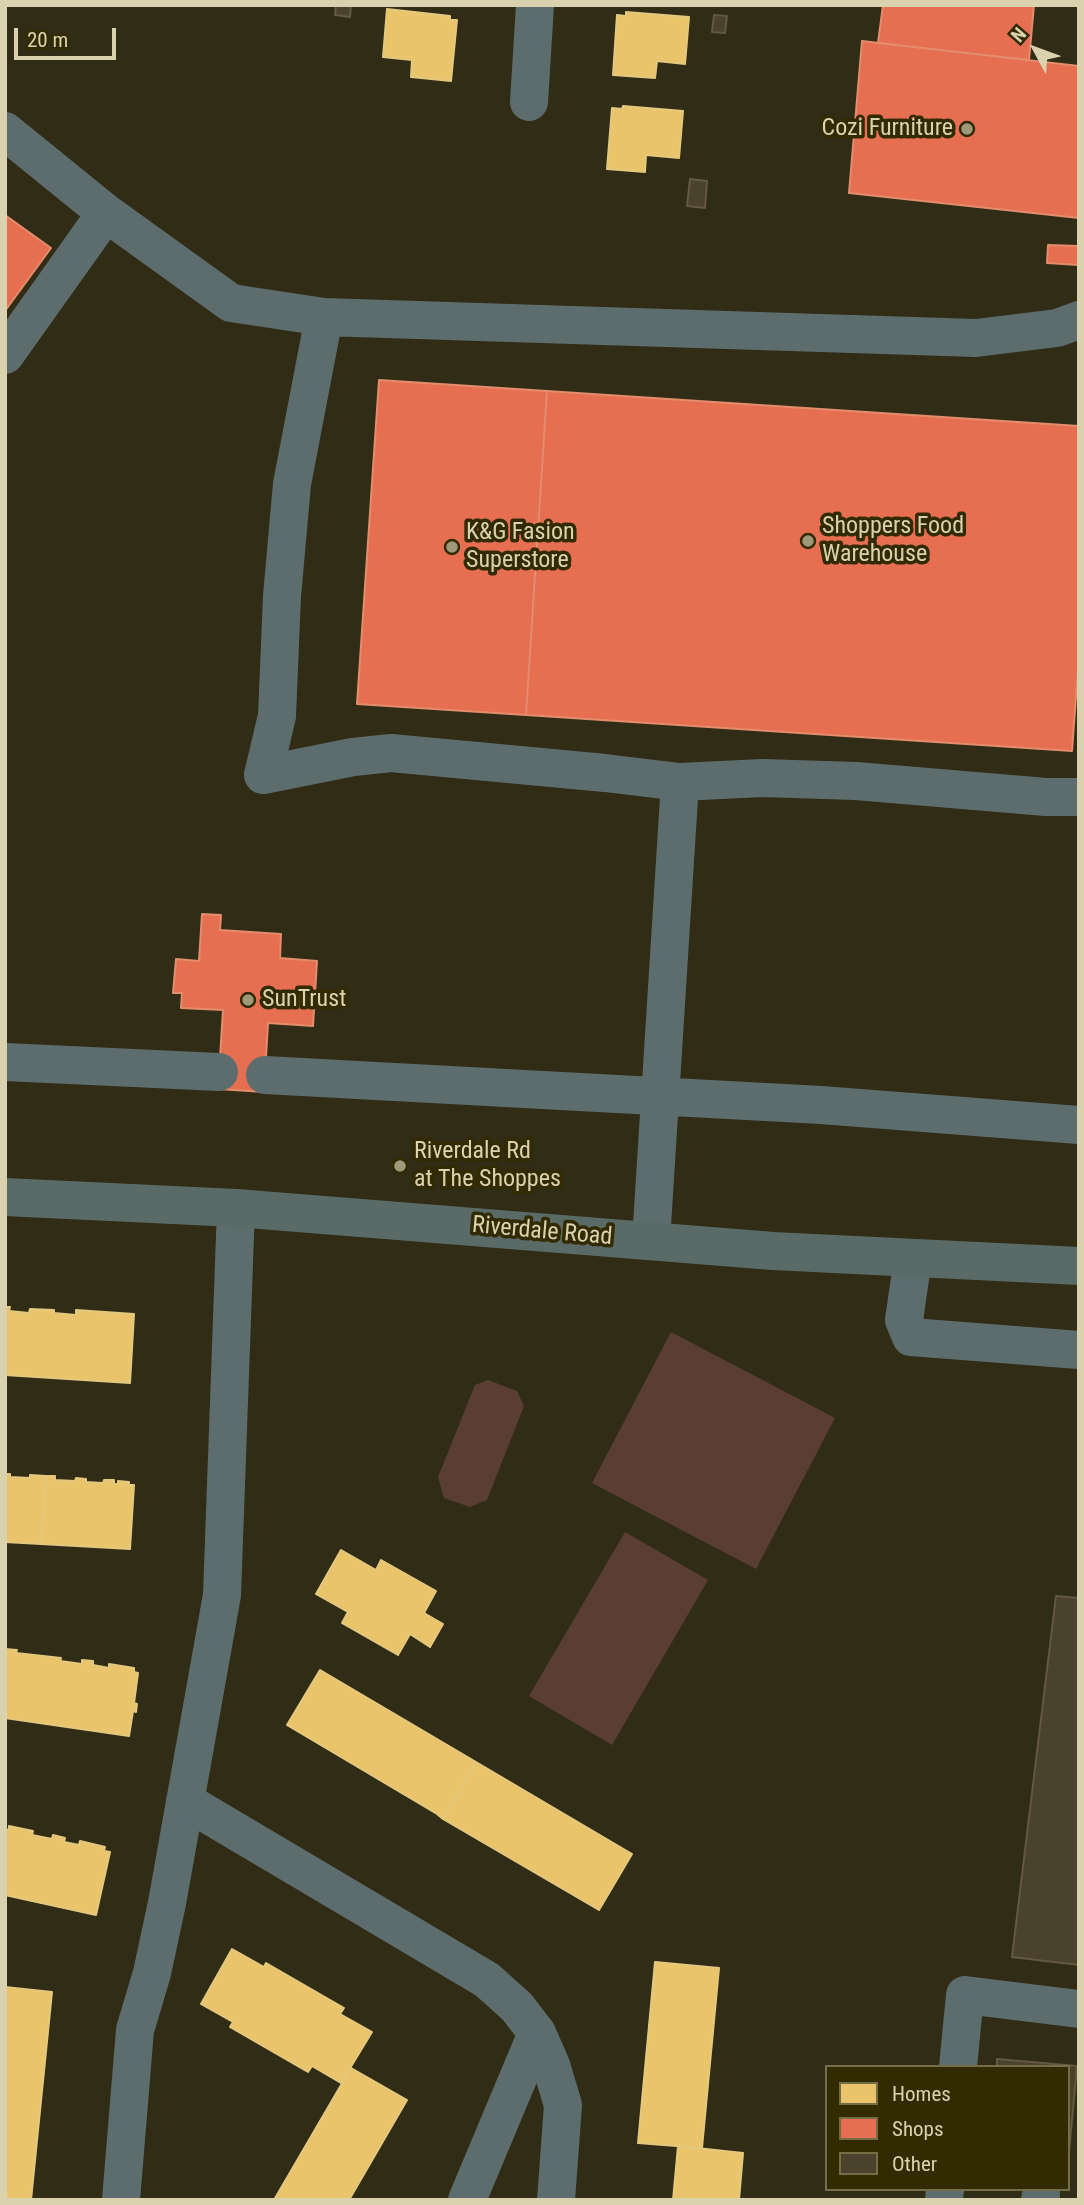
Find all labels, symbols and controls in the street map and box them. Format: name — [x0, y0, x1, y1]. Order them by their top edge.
scale bar — [18, 14, 119, 58]
north arrow — [1000, 14, 1070, 84]
text: N — [1006, 23, 1031, 47]
text: 20 m — [27, 28, 68, 52]
place label: Cozi Furniture — [822, 115, 953, 143]
marker: Cozi Furniture — [959, 121, 975, 137]
place label: Shoppers Food Warehouse — [822, 513, 964, 569]
place label: K&G Fasion Superstore — [466, 519, 575, 575]
marker: Shoppers Food Warehouse — [800, 533, 816, 549]
marker: K&G Fasion Superstore — [444, 539, 460, 555]
place label: SunTrust — [262, 986, 346, 1014]
marker: SunTrust — [240, 992, 256, 1008]
place label: Riverdale Rd at The Shoppes — [414, 1138, 561, 1194]
marker: Riverdale Rd at The Shoppes — [392, 1158, 408, 1174]
street label: Riverdale Road — [471, 1212, 613, 1252]
legend — [825, 2065, 1070, 2191]
text: Homes — [892, 2082, 951, 2106]
text: Shops — [892, 2117, 944, 2141]
text: Other — [892, 2152, 937, 2176]

